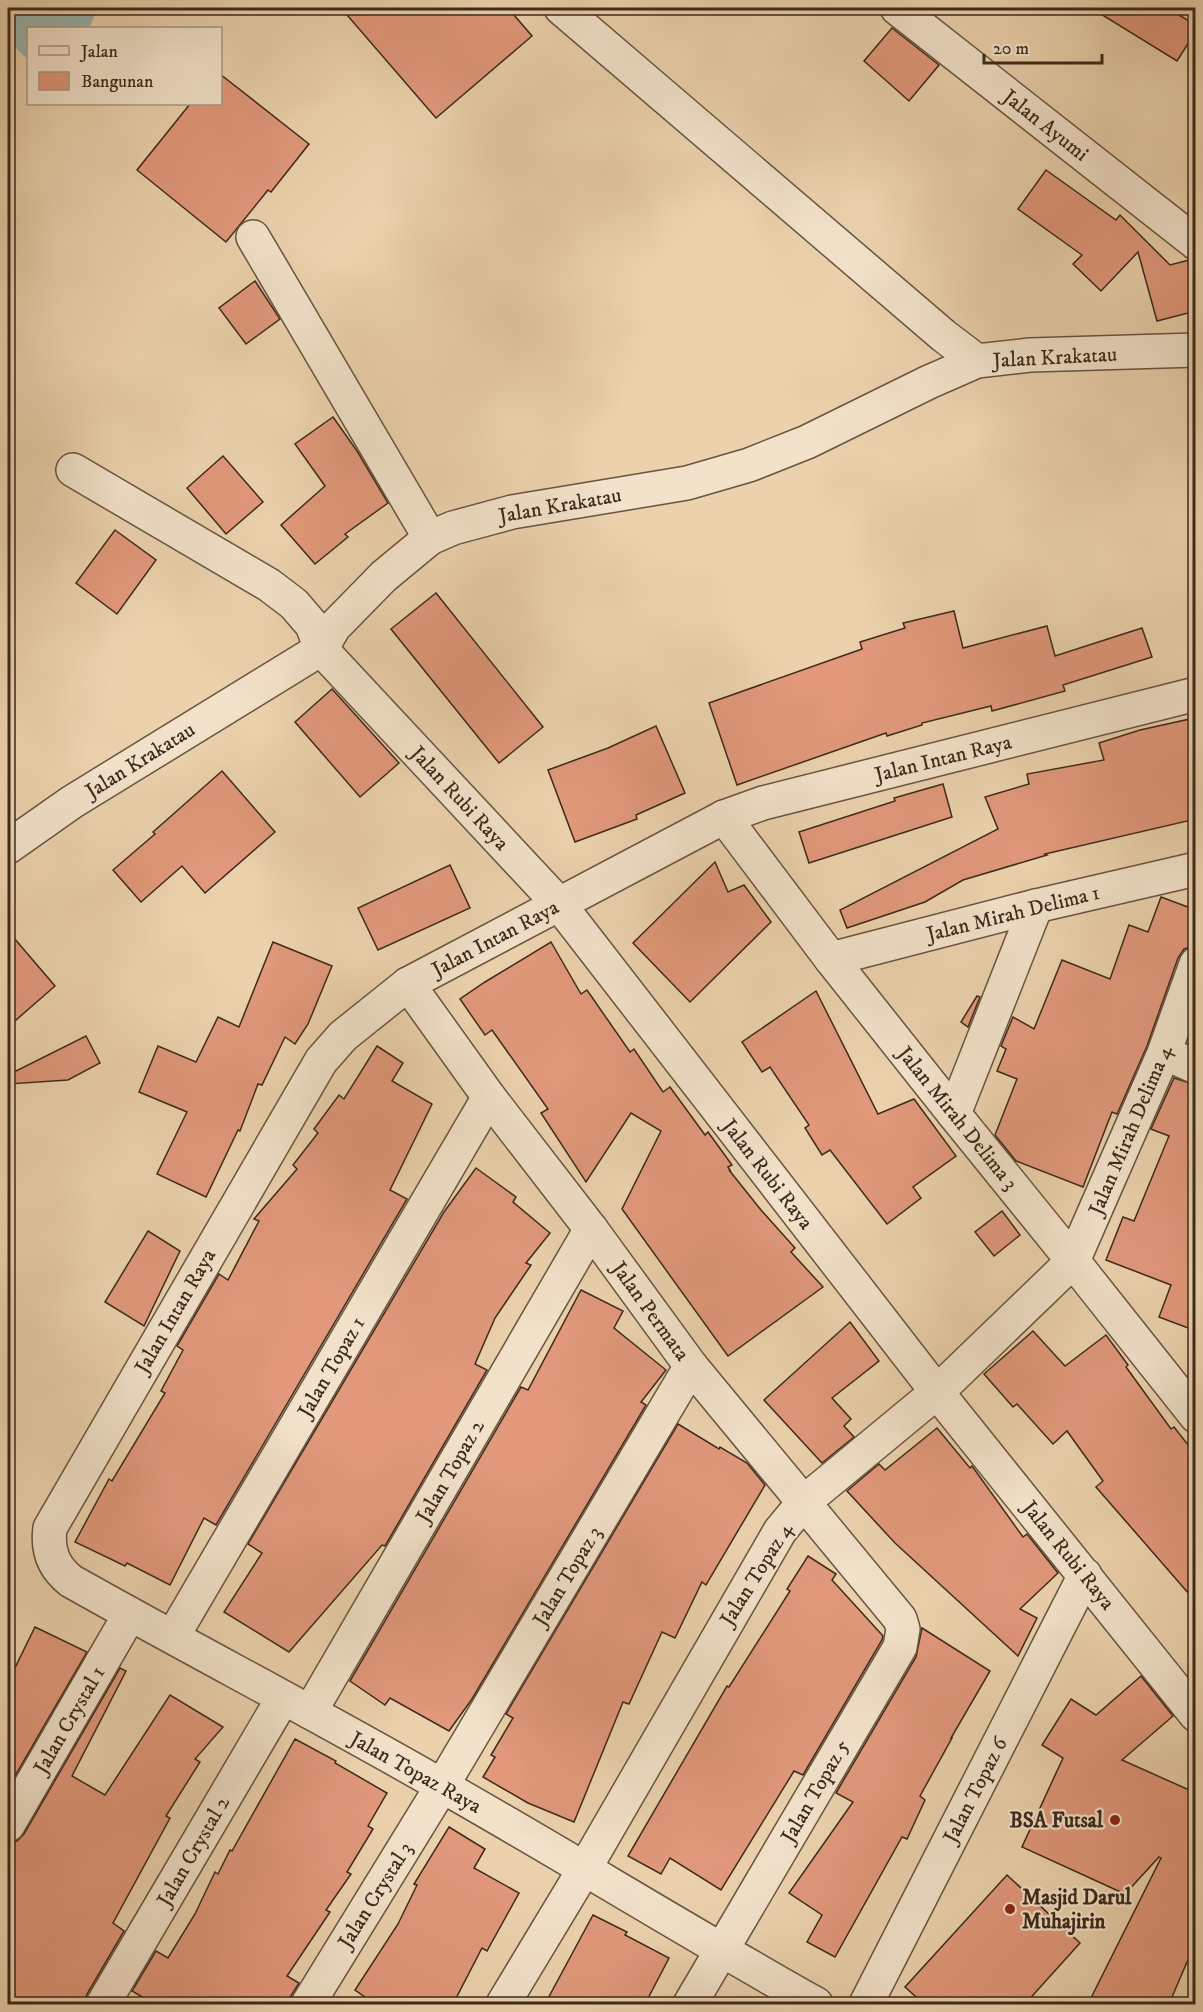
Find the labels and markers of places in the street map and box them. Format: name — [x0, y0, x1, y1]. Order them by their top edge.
place label: BSA Futsal — [1009, 1808, 1104, 1834]
marker: BSA Futsal — [1108, 1813, 1122, 1827]
place label: Masjid Darul Muhajirin — [1022, 1885, 1132, 1936]
marker: Masjid Darul Muhajirin — [1003, 1902, 1017, 1916]

